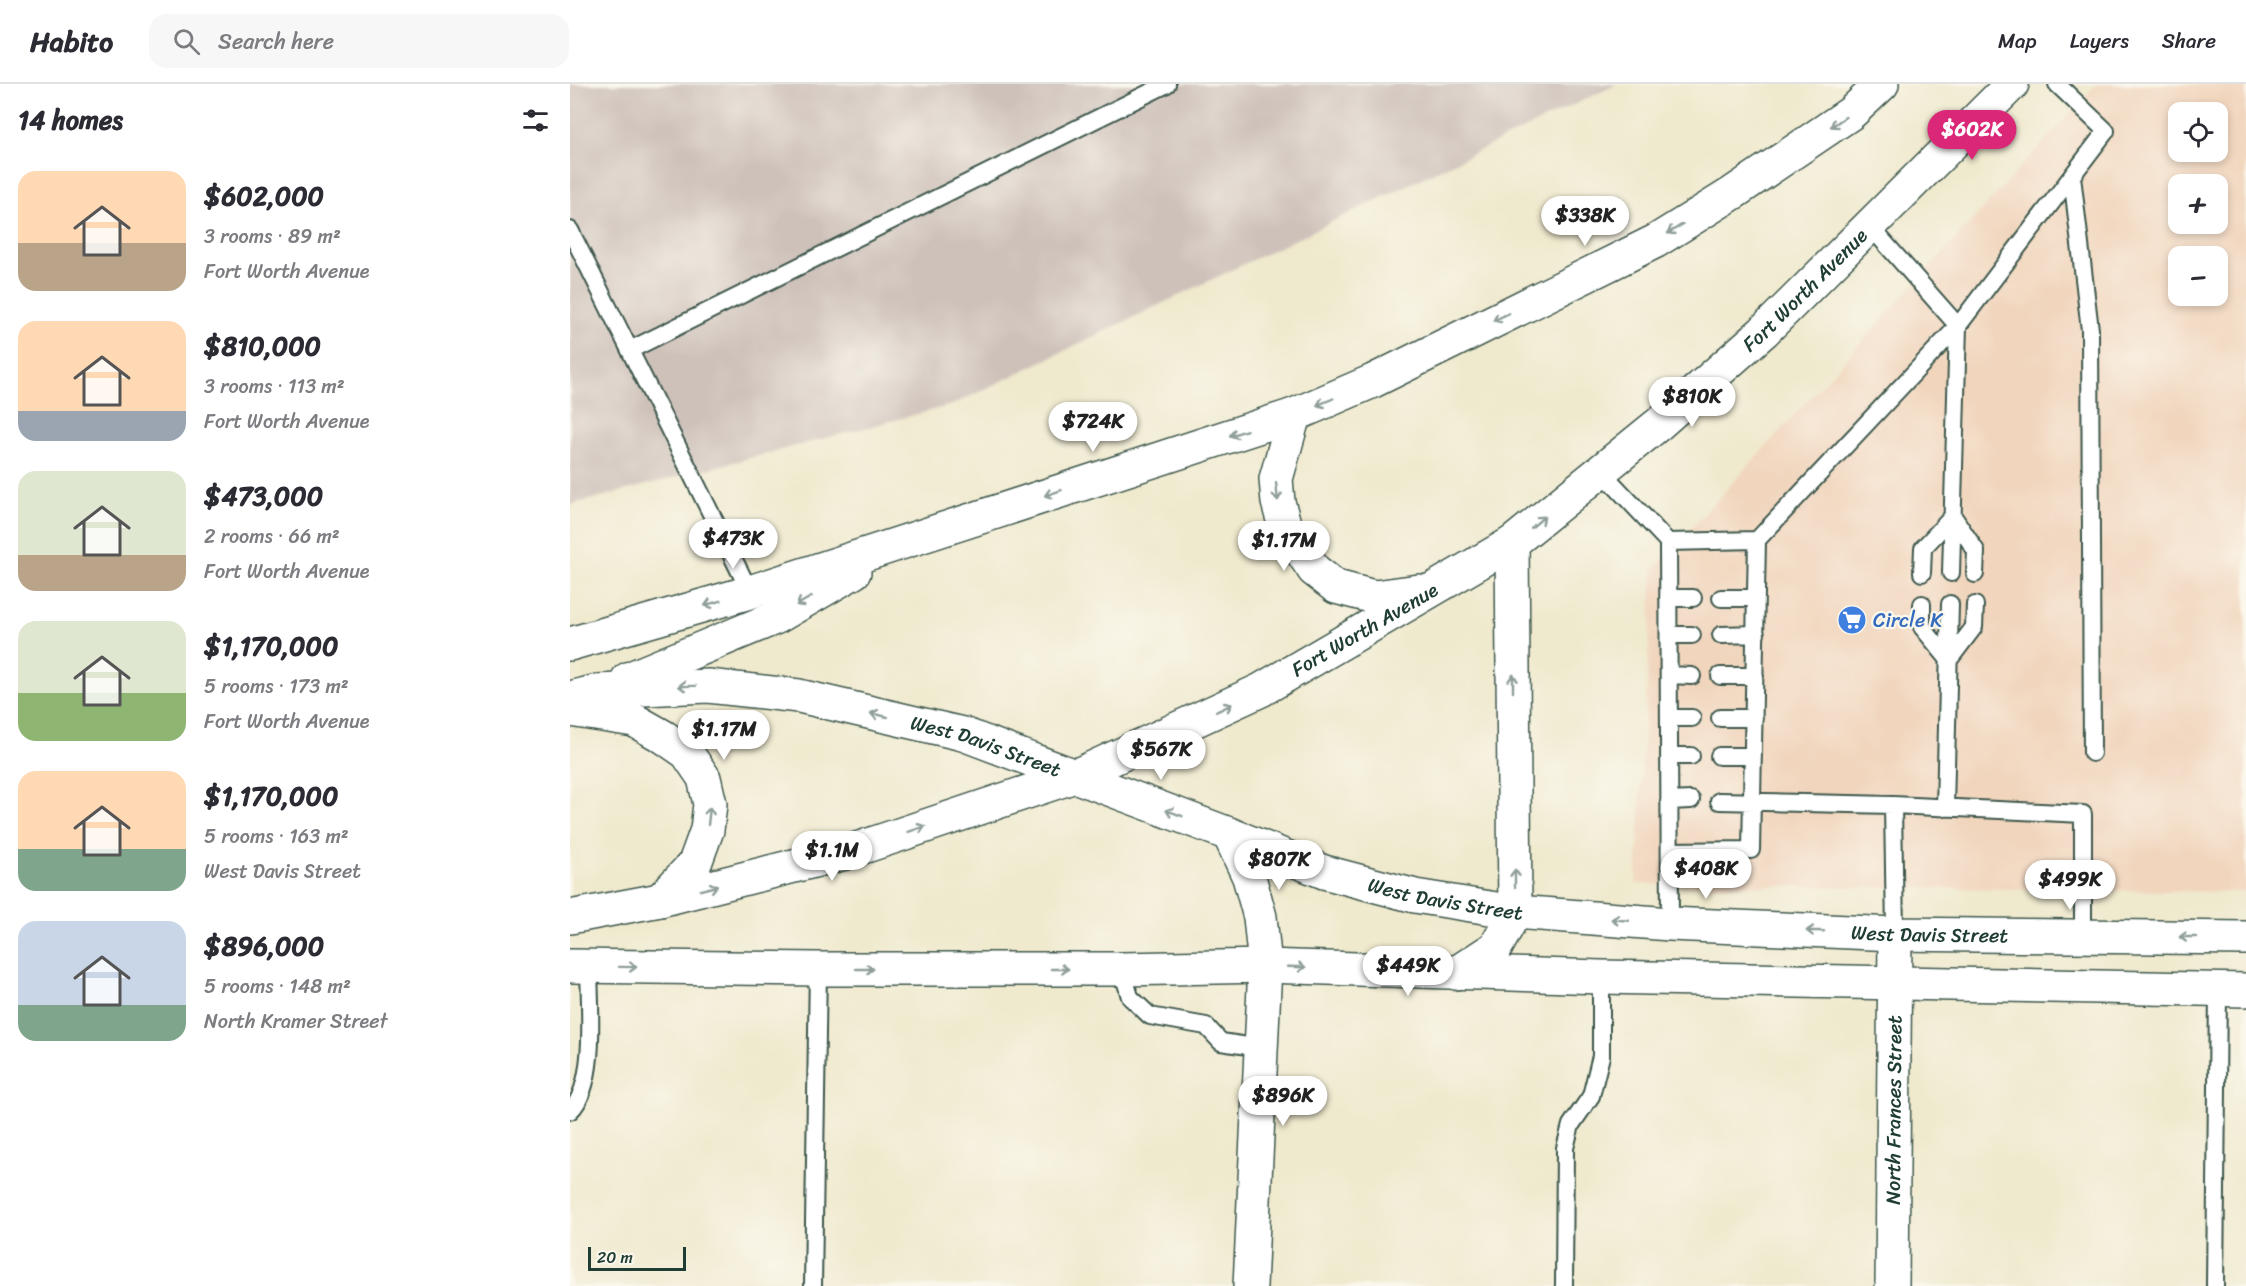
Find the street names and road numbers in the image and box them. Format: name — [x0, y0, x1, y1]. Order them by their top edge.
street label: Fort Worth Avenue — [1734, 219, 1877, 361]
street label: Fort Worth Avenue — [1285, 573, 1445, 687]
street label: West Davis Street — [907, 705, 1066, 787]
street label: West Davis Street — [1364, 867, 1524, 931]
street label: West Davis Street — [1850, 915, 2009, 953]
street label: North Frances Street — [1876, 1015, 1912, 1205]

